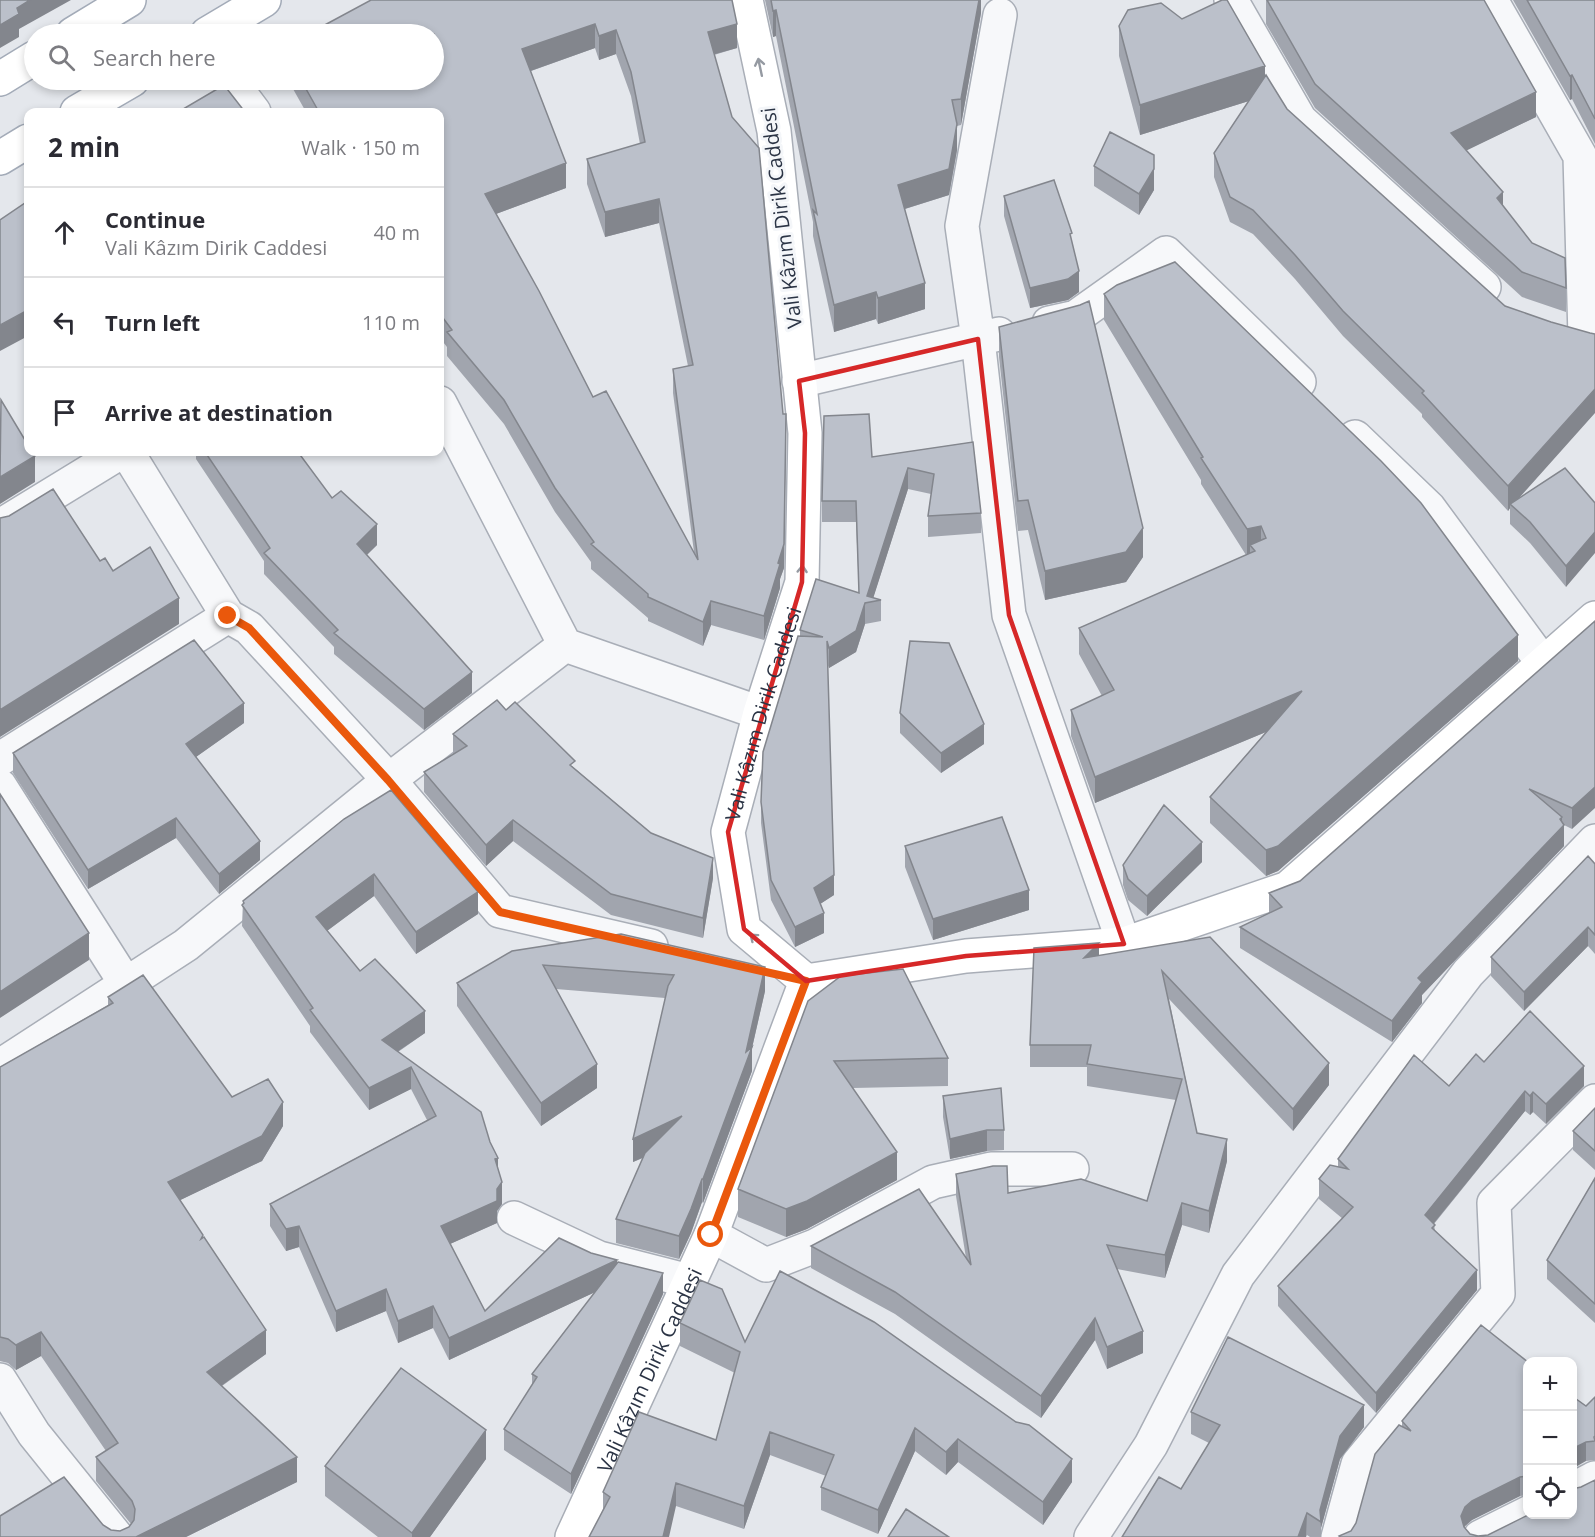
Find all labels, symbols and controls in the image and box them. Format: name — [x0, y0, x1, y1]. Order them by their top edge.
search box — [24, 24, 444, 90]
icon: search — [45, 41, 78, 74]
text: Search here — [93, 42, 216, 72]
one-way arrow — [754, 58, 765, 77]
street label: Vali Kâzım Dirik Caddesi — [754, 106, 808, 330]
text: 2 min — [48, 129, 120, 165]
text: Walk · 150 m — [301, 134, 420, 161]
text: Continue — [105, 204, 205, 234]
icon: ahead — [48, 216, 81, 249]
text: 40 m — [373, 219, 420, 246]
text: Vali Kâzım Dirik Caddesi — [105, 234, 327, 261]
icon: left — [48, 306, 81, 339]
text: Turn left — [105, 307, 200, 337]
text: 110 m — [362, 309, 420, 336]
icon: arrive — [48, 396, 81, 429]
text: Arrive at destination — [105, 397, 333, 427]
one-way arrow — [797, 564, 808, 584]
route end — [214, 602, 240, 628]
street label: Vali Kâzım Dirik Caddesi — [718, 603, 807, 824]
one-way arrow — [749, 933, 765, 946]
route start — [697, 1221, 723, 1247]
street label: Vali Kâzım Dirik Caddesi — [590, 1263, 708, 1477]
map controls — [1523, 1357, 1577, 1519]
button: + — [1523, 1357, 1577, 1411]
button: − — [1523, 1411, 1577, 1465]
button: locate — [1523, 1465, 1577, 1519]

